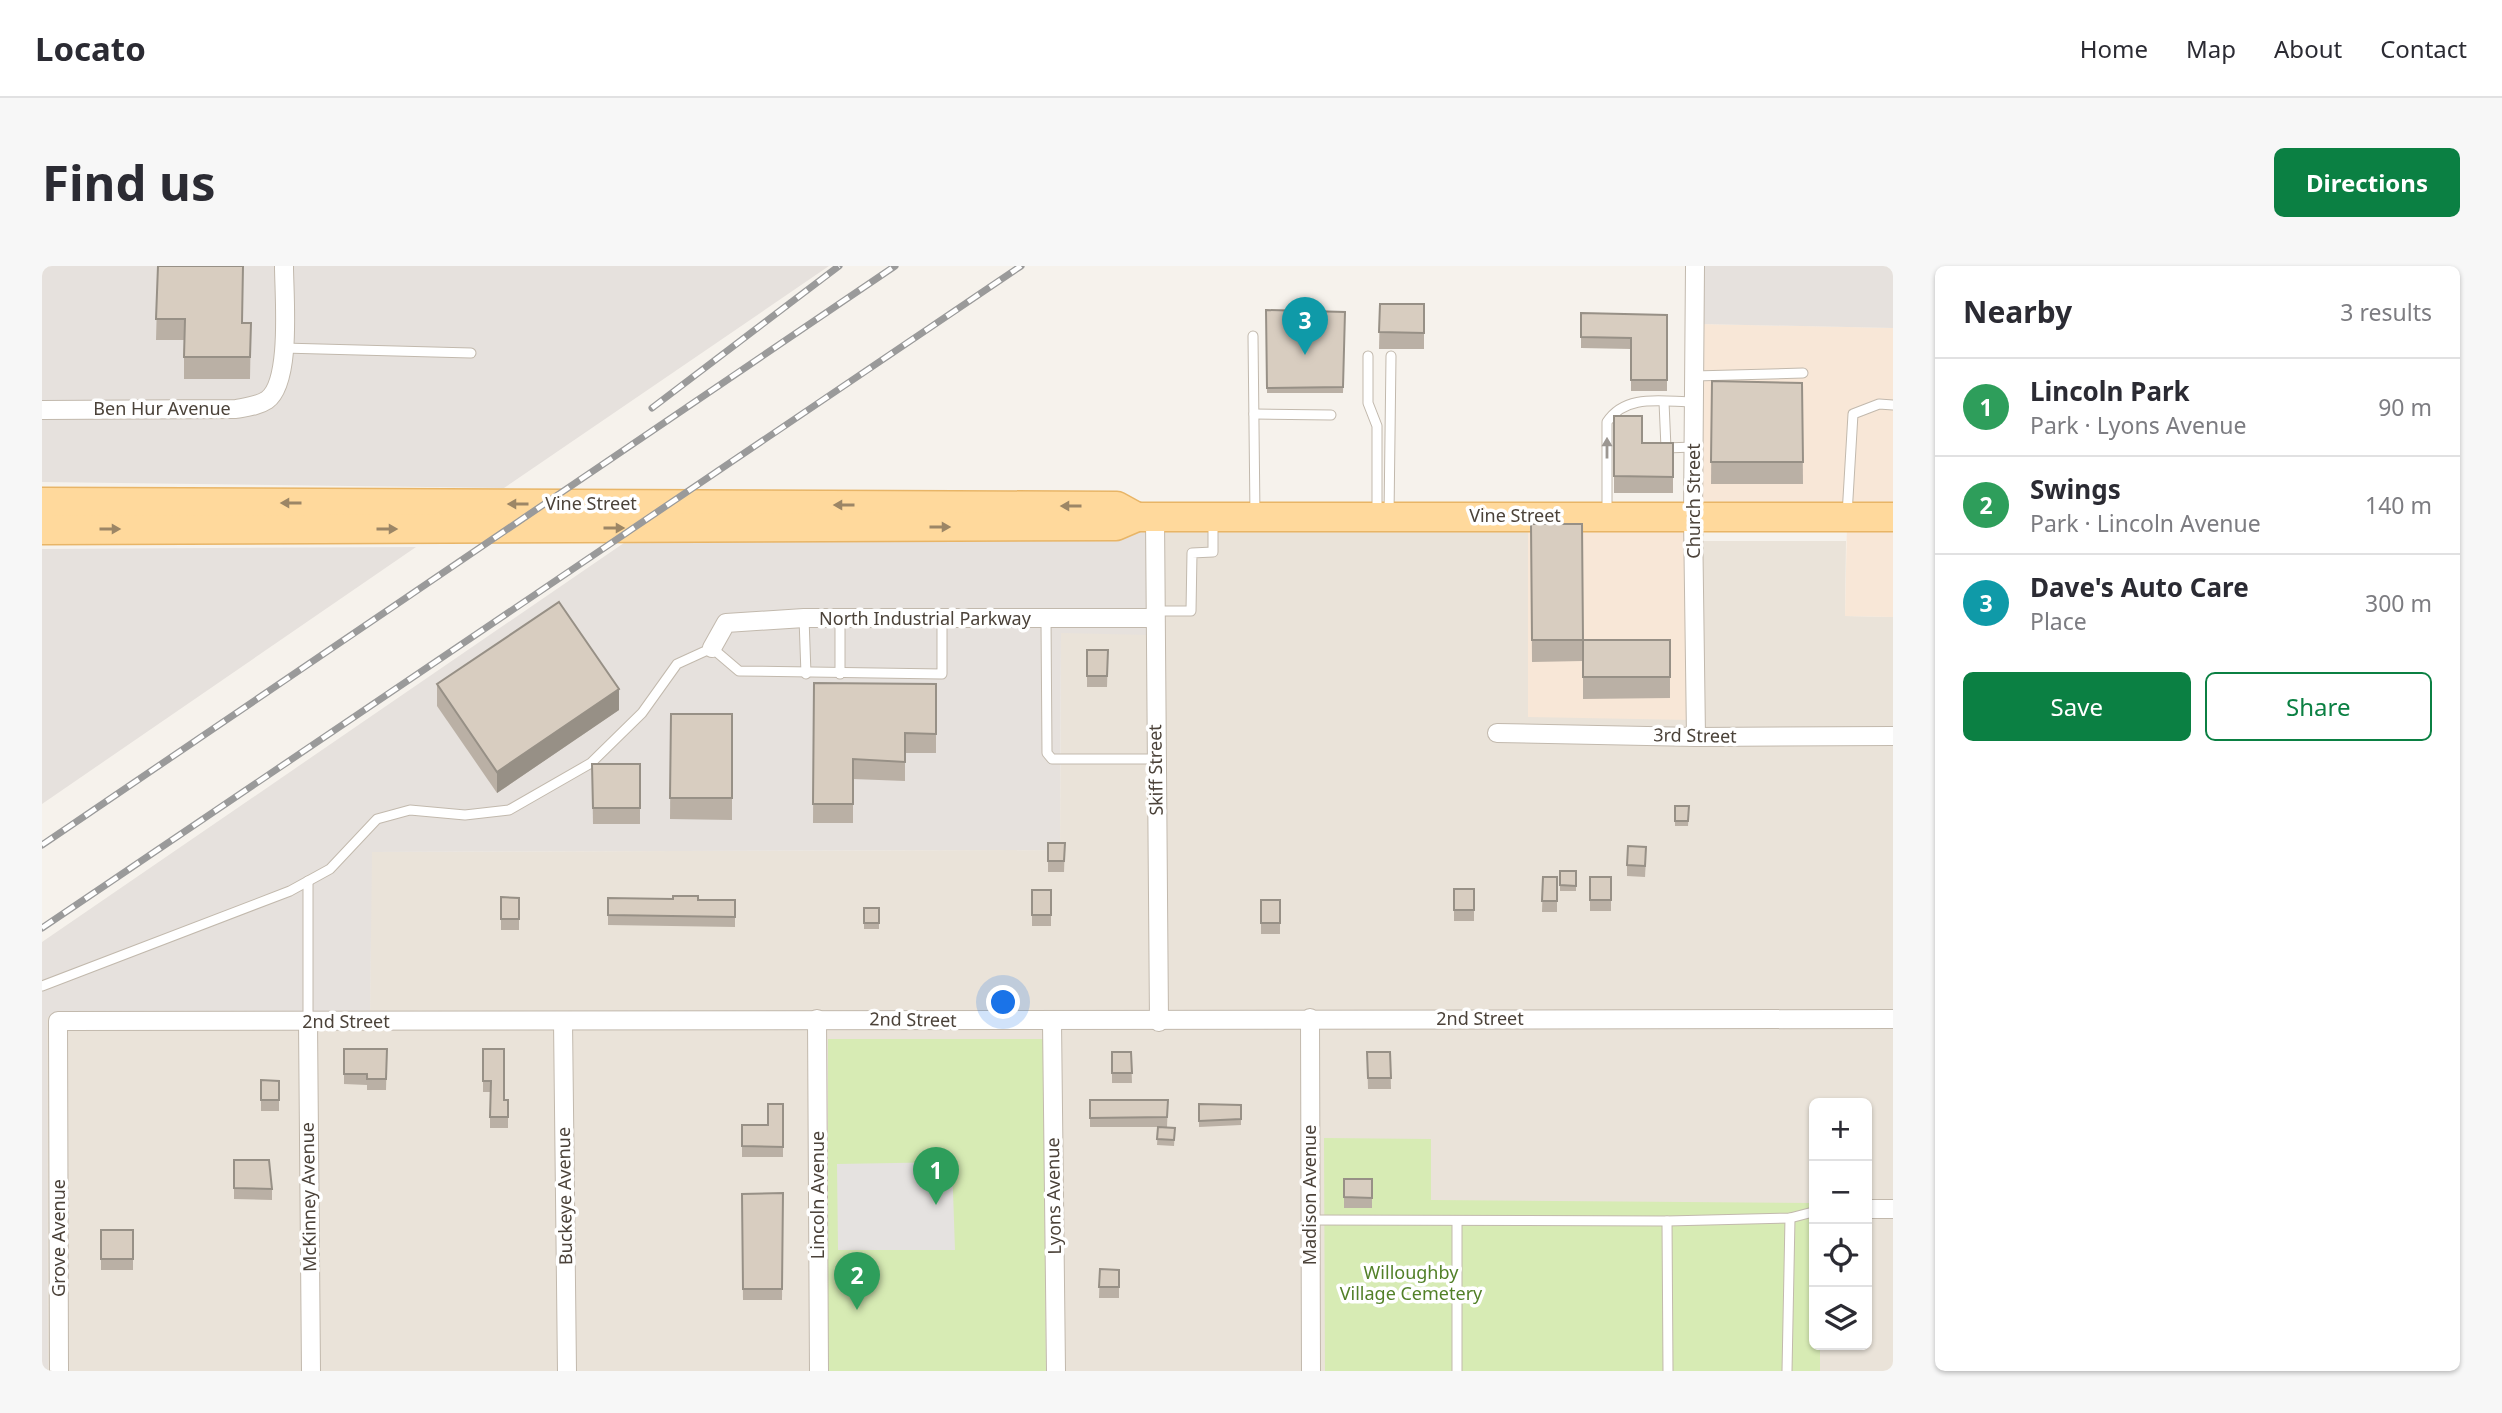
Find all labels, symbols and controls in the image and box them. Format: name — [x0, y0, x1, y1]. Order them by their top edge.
text: Locato — [35, 26, 146, 71]
text: Home — [2080, 32, 2148, 65]
text: Map — [2186, 32, 2236, 65]
text: About — [2274, 32, 2342, 65]
text: Contact — [2380, 32, 2467, 65]
button: Directions — [2274, 148, 2460, 217]
text: Find us — [42, 149, 216, 215]
text: Nearby — [1963, 291, 2072, 332]
text: 3 results — [2340, 296, 2432, 328]
pin: 3 — [1282, 297, 1328, 355]
text: Lincoln Park — [2030, 373, 2190, 409]
text: 1 — [1979, 391, 1993, 423]
text: 90 m — [2378, 391, 2432, 423]
street label: Ben Hur Avenue — [93, 396, 231, 420]
text: Park · Lyons Avenue — [2030, 409, 2246, 441]
one-way arrow — [1601, 437, 1613, 459]
street label: Church Street — [1681, 443, 1705, 559]
text: Swings — [2030, 471, 2121, 507]
text: 2 — [1979, 489, 1993, 521]
text: 140 m — [2365, 489, 2432, 521]
street label: Vine Street — [545, 491, 637, 515]
one-way arrow — [280, 497, 302, 509]
one-way arrow — [507, 498, 529, 510]
one-way arrow — [833, 499, 855, 511]
one-way arrow — [1060, 500, 1082, 512]
street label: Vine Street — [1469, 503, 1561, 527]
text: Park · Lincoln Avenue — [2030, 507, 2261, 539]
one-way arrow — [929, 521, 951, 533]
one-way arrow — [603, 522, 625, 534]
one-way arrow — [99, 523, 121, 535]
one-way arrow — [376, 523, 398, 534]
text: Dave's Auto Care — [2030, 569, 2249, 605]
text: 3 — [1979, 587, 1993, 619]
text: 300 m — [2365, 587, 2432, 619]
text: Place — [2030, 605, 2087, 637]
street label: North Industrial Parkway — [819, 606, 1032, 630]
button: Save — [1963, 672, 2191, 741]
button: Share — [2205, 672, 2432, 741]
street label: 3rd Street — [1653, 722, 1737, 748]
street label: Skiff Street — [1142, 724, 1168, 816]
your location — [986, 985, 1020, 1019]
street label: 2nd Street — [869, 1006, 957, 1032]
street label: 2nd Street — [1436, 1006, 1524, 1030]
street label: 2nd Street — [302, 1009, 390, 1033]
map controls — [1809, 1098, 1872, 1350]
button: + — [1809, 1098, 1872, 1161]
street label: McKinney Avenue — [295, 1122, 321, 1272]
street label: Madison Avenue — [1297, 1125, 1321, 1265]
street label: Buckeye Avenue — [551, 1127, 577, 1265]
street label: Lincoln Avenue — [805, 1131, 829, 1259]
street label: Lyons Avenue — [1040, 1137, 1066, 1255]
pin: 1 — [913, 1147, 959, 1205]
button: − — [1809, 1161, 1872, 1224]
street label: Grove Avenue — [46, 1179, 70, 1297]
button: locate — [1809, 1224, 1872, 1287]
pin: 2 — [834, 1252, 880, 1310]
park label: Willoughby Village Cemetery — [1340, 1260, 1483, 1305]
button: layers — [1809, 1287, 1872, 1350]

